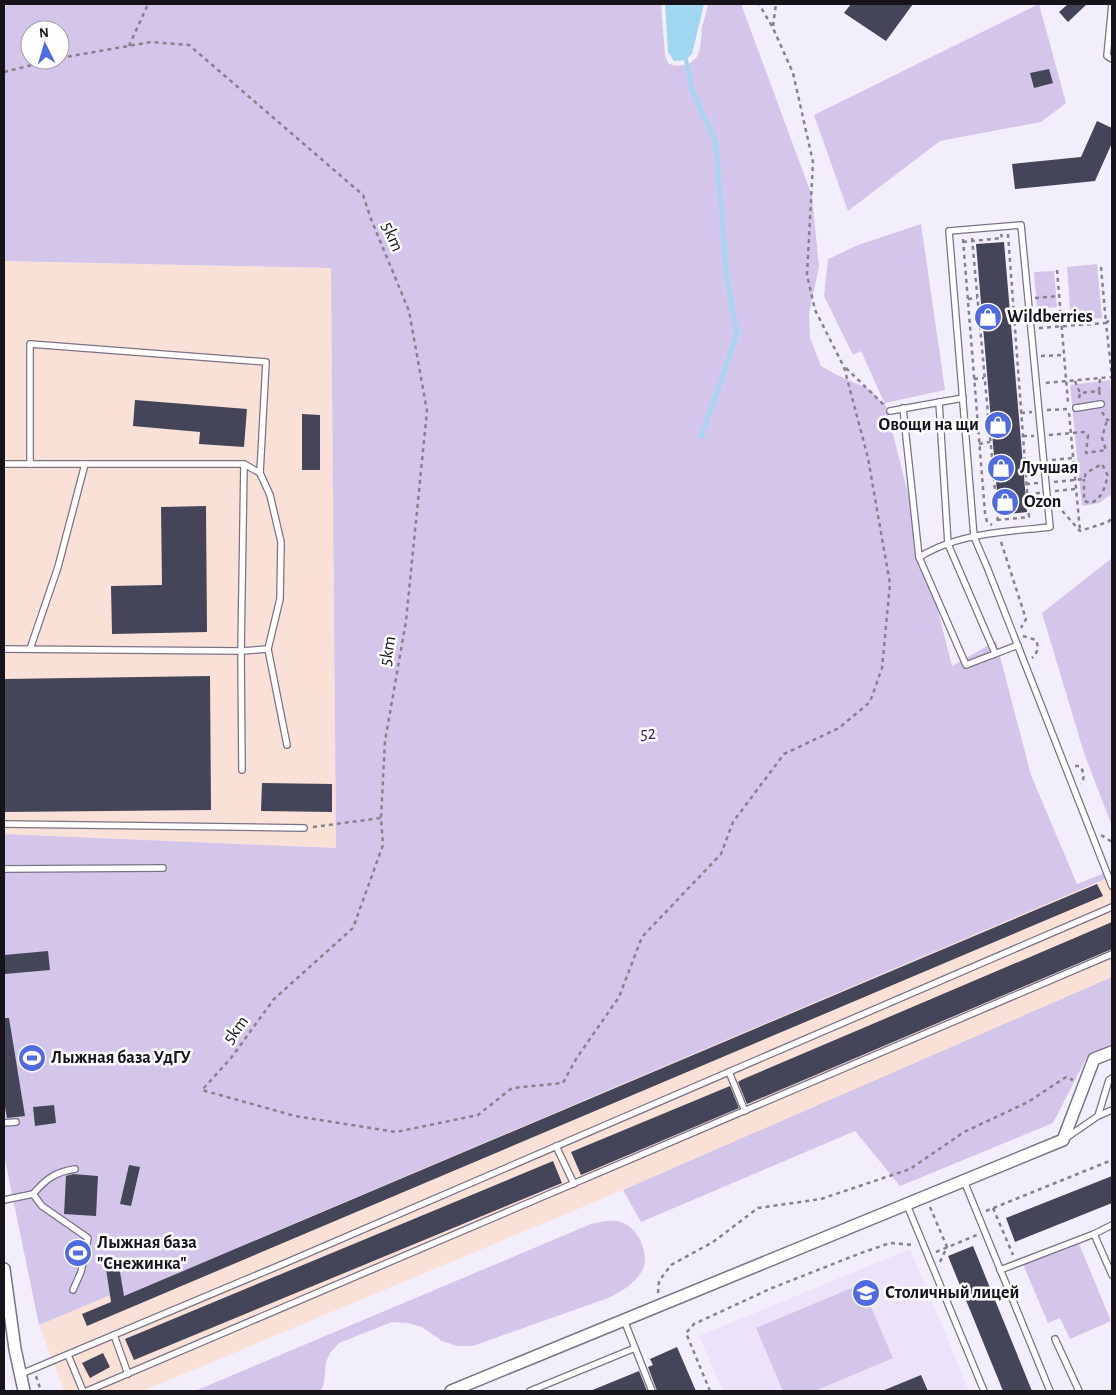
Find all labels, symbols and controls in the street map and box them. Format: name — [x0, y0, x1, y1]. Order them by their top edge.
north arrow — [20, 20, 70, 70]
text: N — [38, 26, 49, 40]
street label: 5km — [378, 220, 406, 254]
shop icon: Wildberries — [973, 302, 1003, 332]
place label: Wildberries — [1007, 308, 1093, 326]
shop icon: Овощи на щи — [983, 410, 1013, 440]
place label: Овощи на щи — [878, 416, 979, 434]
shop icon: Лучшая — [986, 453, 1016, 483]
place label: Лучшая — [1020, 459, 1078, 477]
shop icon: Ozon — [990, 487, 1020, 517]
place label: Ozon — [1024, 493, 1061, 511]
street label: 5km — [377, 635, 399, 667]
park label: 52 — [640, 725, 656, 743]
street label: 5km — [220, 1013, 252, 1047]
sports icon: Лыжная база УдГУ — [17, 1043, 47, 1073]
place label: Лыжная база УдГУ — [51, 1049, 191, 1067]
place label: Лыжная база "Снежинка" — [97, 1234, 197, 1273]
sports icon: Лыжная база "Снежинка" — [63, 1238, 93, 1268]
school or university icon: Столичный лицей — [851, 1278, 881, 1308]
place label: Столичный лицей — [885, 1284, 1019, 1302]

